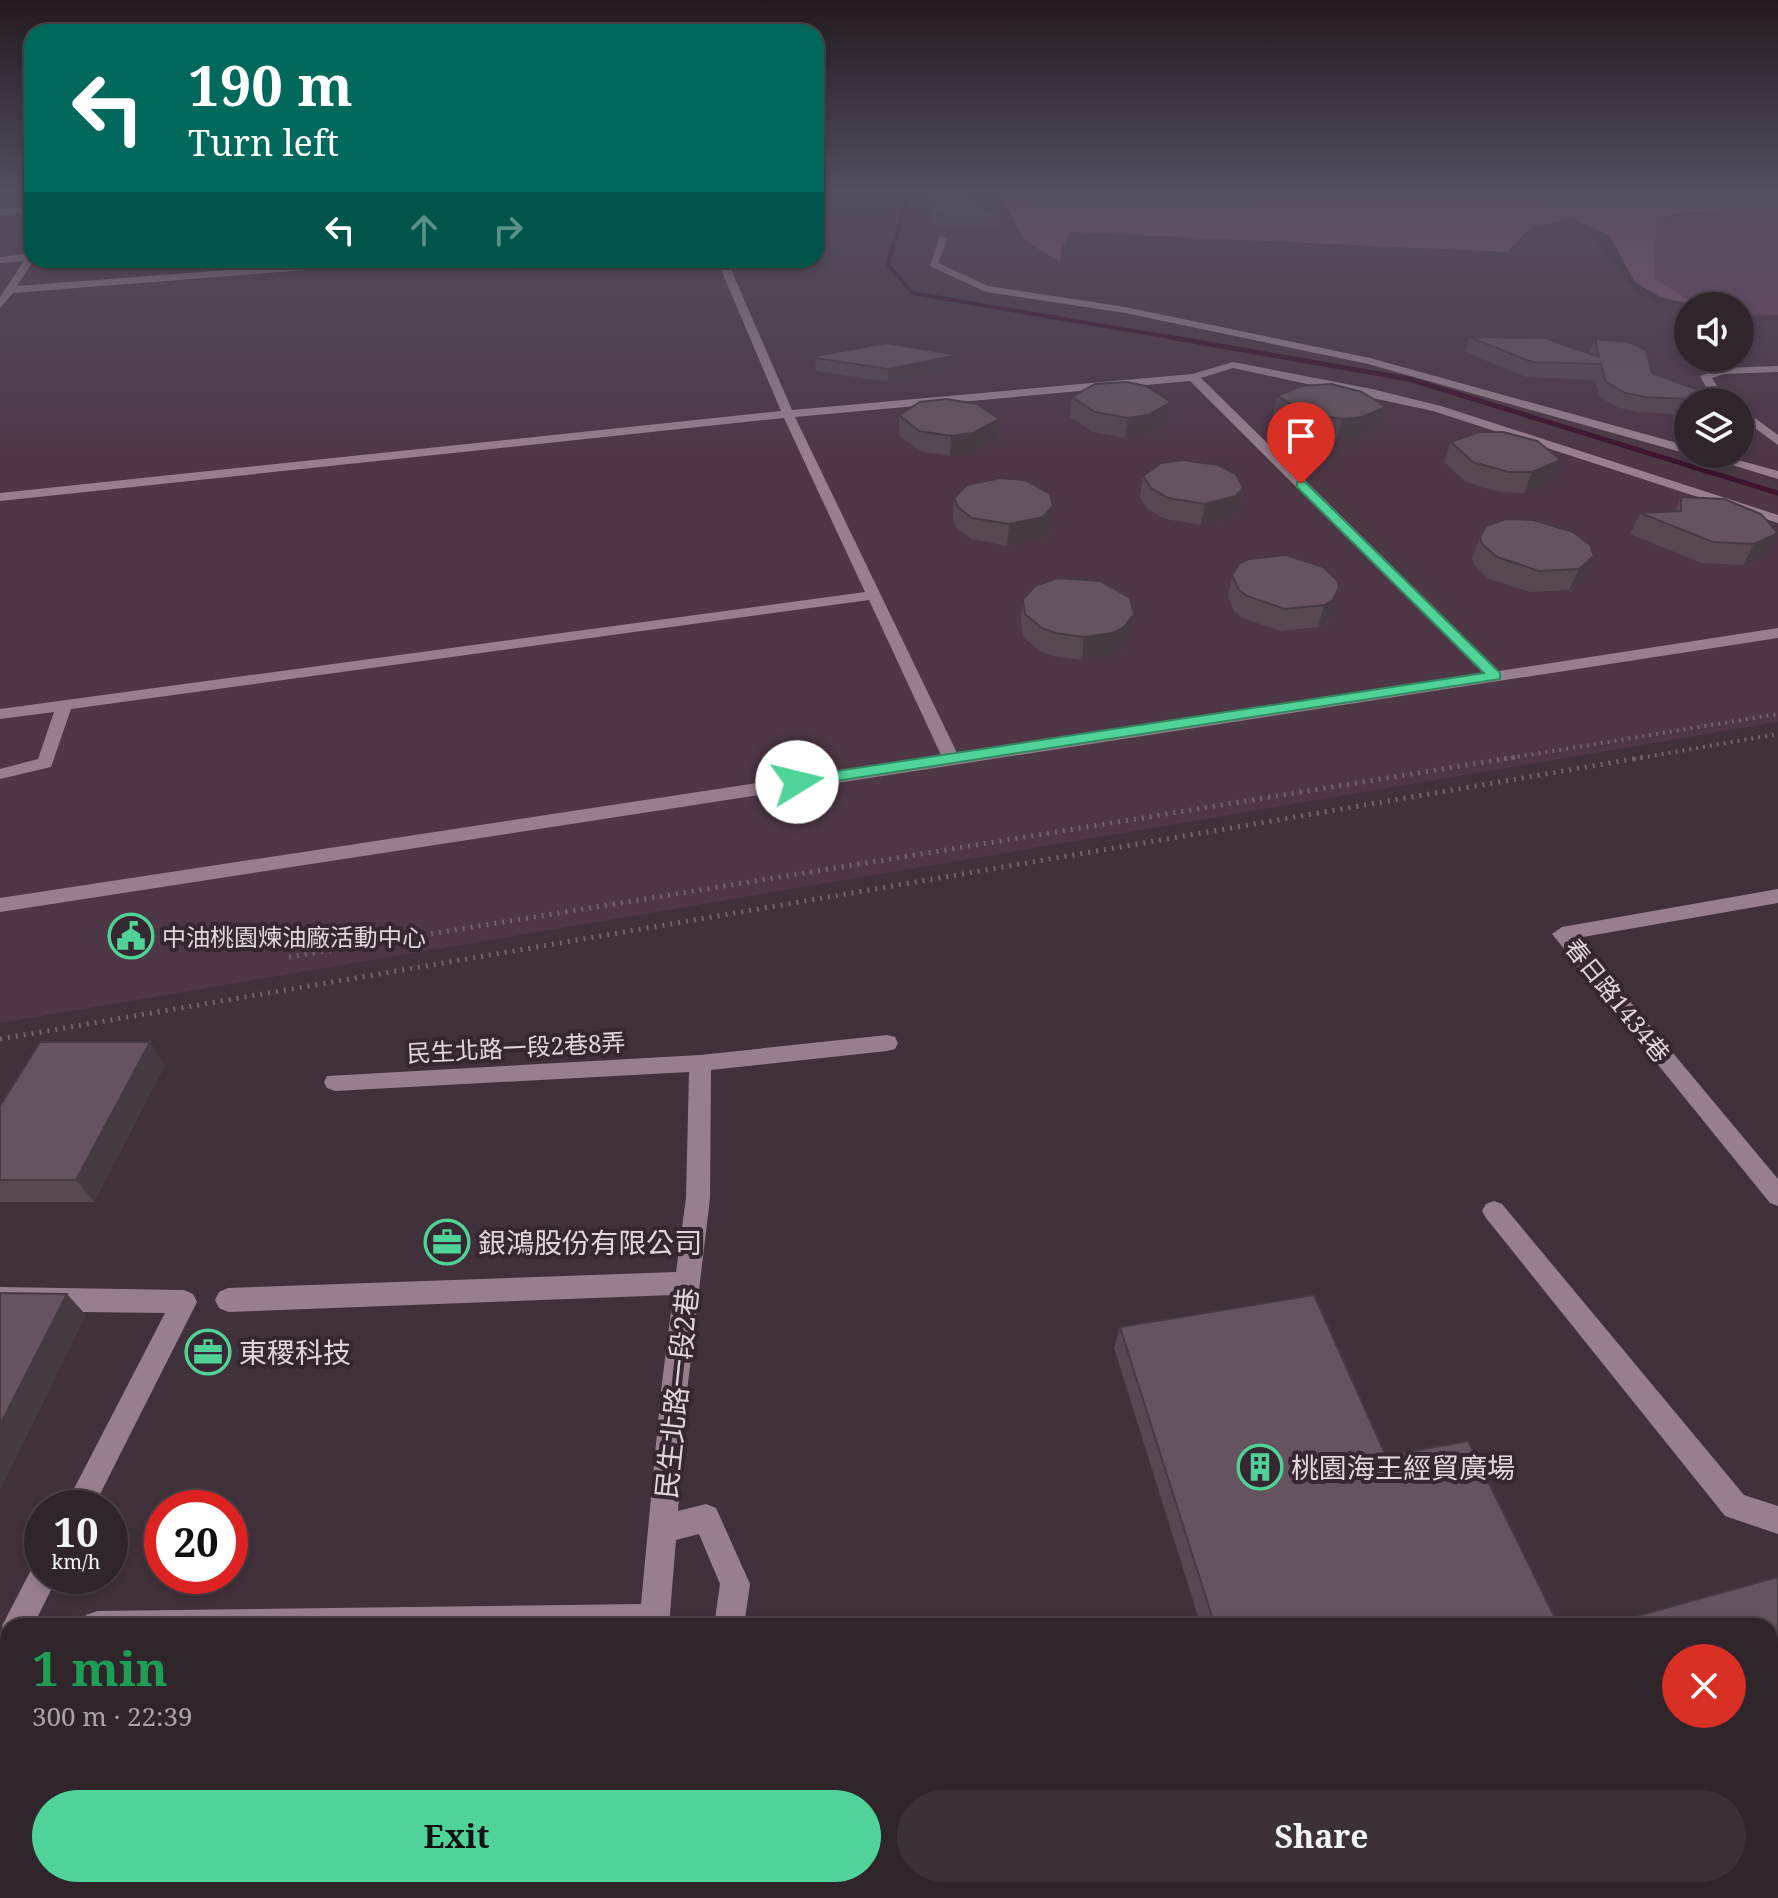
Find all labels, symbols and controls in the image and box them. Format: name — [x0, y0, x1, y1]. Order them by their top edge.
text: 190 m — [188, 46, 353, 122]
icon: left — [56, 56, 160, 160]
text: Turn left — [188, 118, 339, 167]
icon: left — [318, 208, 362, 252]
icon: ahead — [402, 208, 446, 252]
icon: right — [486, 208, 530, 252]
map controls — [1674, 292, 1754, 468]
button: sound — [1674, 292, 1754, 372]
button: layers — [1674, 388, 1754, 468]
pin — [1267, 402, 1335, 484]
icon: arrive — [1279, 414, 1323, 458]
position arrow — [755, 740, 839, 824]
public building icon: 中油桃園煉油廠活動中心 — [107, 912, 155, 960]
place label: 中油桃園煉油廠活動中心 — [162, 920, 426, 953]
street label: 春日路1434巷 — [1558, 931, 1678, 1069]
street label: 民生北路一段2巷8弄 — [406, 1025, 626, 1069]
office icon: 銀鴻股份有限公司 — [423, 1218, 471, 1266]
place label: 銀鴻股份有限公司 — [478, 1223, 702, 1261]
street label: 民生北路一段2巷 — [646, 1286, 706, 1500]
office icon: 東稷科技 — [184, 1328, 232, 1376]
place label: 東稷科技 — [239, 1333, 351, 1371]
building icon: 桃園海王經貿廣場 — [1236, 1443, 1284, 1491]
place label: 桃園海王經貿廣場 — [1291, 1448, 1515, 1486]
speed limit sign: 20 — [144, 1490, 248, 1594]
text: 10 — [53, 1504, 99, 1559]
text: km/h — [51, 1548, 101, 1575]
text: 1 min — [32, 1635, 168, 1700]
button: close — [1662, 1644, 1746, 1728]
text: 300 m · 22:39 — [32, 1698, 193, 1734]
button: Exit — [32, 1790, 881, 1882]
button: Share — [897, 1790, 1746, 1882]

